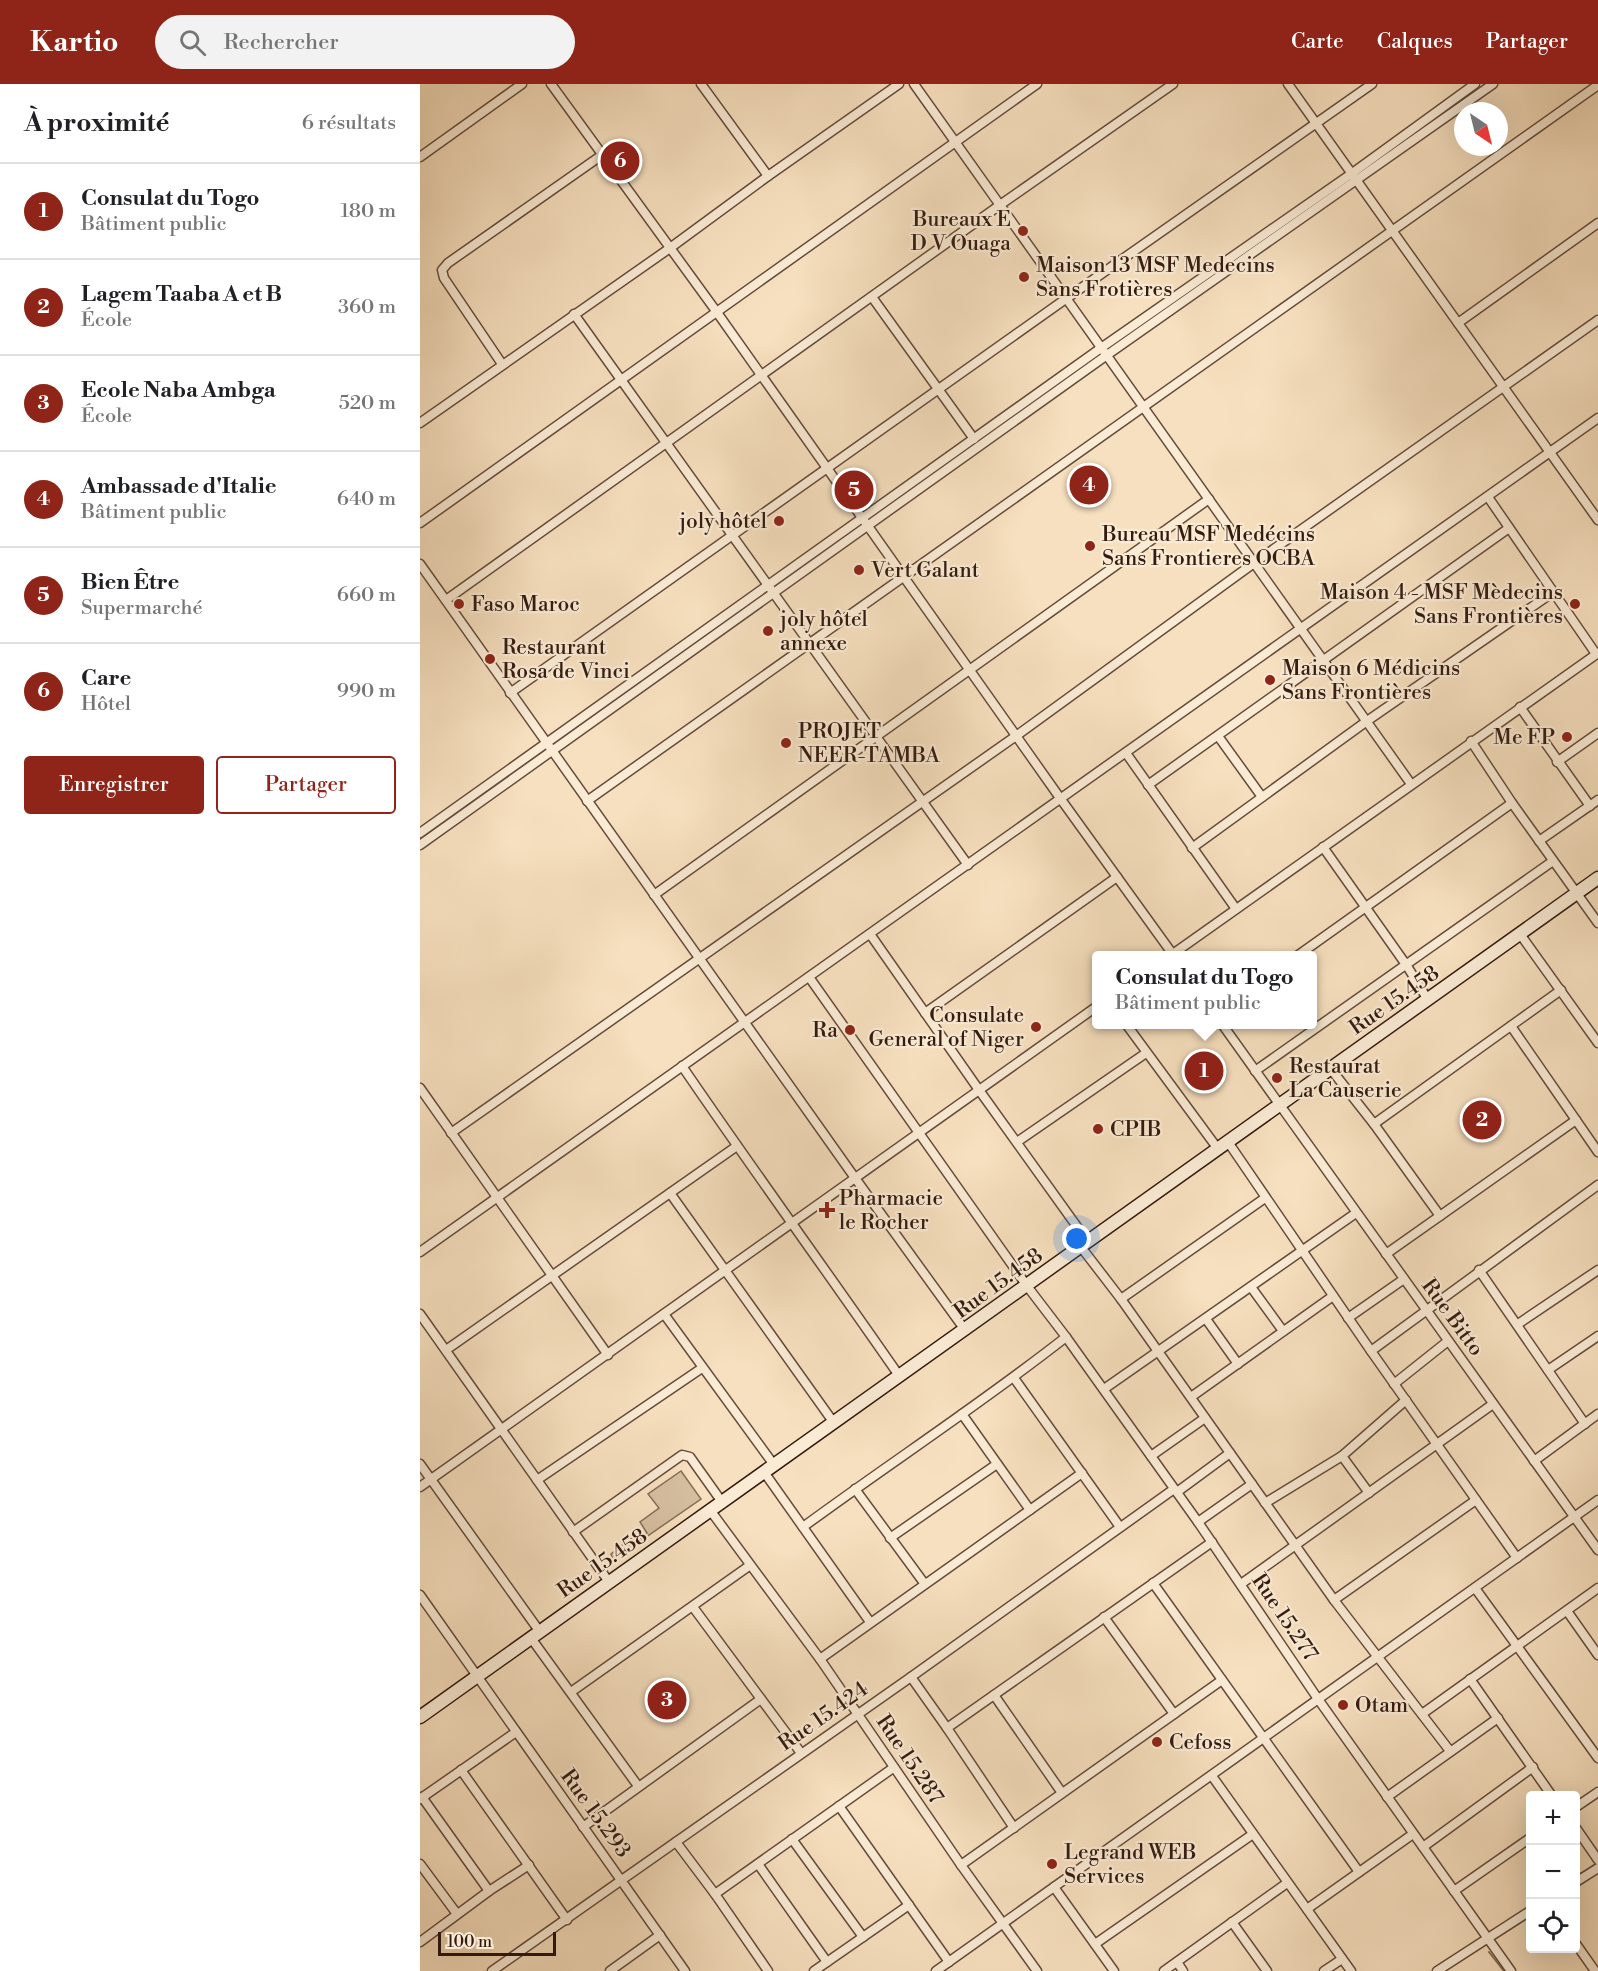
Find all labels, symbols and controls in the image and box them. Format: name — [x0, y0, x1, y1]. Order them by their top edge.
search box — [155, 15, 575, 69]
text: Kartio — [30, 25, 119, 60]
icon: search — [176, 26, 209, 59]
text: Rechercher — [224, 29, 339, 56]
text: Carte — [1291, 29, 1344, 55]
text: Calques — [1377, 29, 1453, 55]
text: Partager — [1486, 29, 1568, 55]
north arrow — [1454, 102, 1508, 156]
text: À proximité — [24, 107, 169, 139]
text: 6 résultats — [302, 111, 396, 136]
pin: 6 — [600, 138, 640, 184]
text: Consulat du Togo — [81, 185, 260, 212]
text: 1 — [39, 199, 48, 224]
text: 180 m — [341, 199, 396, 224]
place label: Bureaux E D V Ouaga — [911, 207, 1011, 257]
text: Bâtiment public — [81, 212, 227, 237]
marker: Bureaux E D V Ouaga — [1016, 224, 1030, 238]
place label: Maison 13 MSF Medecins Sans Frotières — [1036, 253, 1275, 303]
marker: Maison 13 MSF Medecins Sans Frotières — [1017, 270, 1031, 284]
text: Lagem Taaba A et B — [81, 281, 282, 308]
text: 2 — [37, 295, 50, 320]
text: 360 m — [338, 295, 396, 320]
text: École — [81, 308, 132, 333]
text: Ecole Naba Ambga — [81, 377, 276, 404]
text: 3 — [37, 391, 50, 416]
text: 520 m — [339, 391, 396, 416]
text: École — [81, 404, 132, 429]
pin: 4 — [1070, 462, 1108, 508]
pin: 5 — [834, 468, 874, 512]
text: Ambassade d'Italie — [81, 473, 277, 500]
text: 4 — [37, 487, 50, 512]
text: 640 m — [337, 487, 396, 512]
text: Bâtiment public — [81, 500, 227, 525]
place label: joly hôtel — [678, 509, 767, 535]
marker: joly hôtel — [772, 514, 786, 528]
place label: Bureau MSF Medécins Sans Frontieres OCBA — [1101, 522, 1315, 572]
marker: Bureau MSF Medécins Sans Frontieres OCBA — [1083, 539, 1097, 553]
place label: Vert Galant — [870, 558, 980, 584]
marker: Vert Galant — [852, 563, 866, 577]
text: Bien Être — [81, 569, 179, 596]
place label: Maison 4 - MSF Mèdecins Sans Frontières — [1320, 580, 1563, 630]
text: 5 — [37, 583, 50, 608]
text: 660 m — [337, 583, 396, 608]
place label: Faso Maroc — [471, 592, 580, 618]
text: Supermarché — [81, 596, 203, 621]
marker: Faso Maroc — [452, 597, 466, 611]
marker: Maison 4 - MSF Mèdecins Sans Frontières — [1568, 597, 1582, 611]
place label: joly hôtel annexe — [779, 607, 868, 657]
marker: joly hôtel annexe — [761, 624, 775, 638]
place label: Restaurant Rosa de Vinci — [502, 635, 630, 685]
marker: Restaurant Rosa de Vinci — [483, 652, 497, 666]
place label: Maison 6 Médicins Sans Frontières — [1282, 656, 1460, 706]
text: Care — [81, 665, 131, 692]
marker: Maison 6 Médicins Sans Frontières — [1263, 673, 1277, 687]
text: 6 — [37, 679, 50, 704]
text: 990 m — [337, 679, 396, 704]
text: Hôtel — [81, 692, 131, 717]
place label: PROJET NEER-TAMBA — [798, 719, 940, 769]
place label: Me FP — [1493, 725, 1555, 751]
marker: Me FP — [1560, 730, 1574, 744]
marker: PROJET NEER-TAMBA — [779, 736, 793, 750]
button: Enregistrer — [24, 756, 204, 814]
button: Partager — [216, 756, 396, 814]
popup — [1092, 951, 1317, 1029]
street label: Rue 15.458 — [1345, 960, 1445, 1041]
text: Consulat du Togo — [1115, 964, 1294, 991]
text: Bâtiment public — [1115, 991, 1261, 1016]
place label: Consulate General of Niger — [868, 1003, 1024, 1053]
place label: Ra — [812, 1018, 838, 1044]
marker: Consulate General of Niger — [1029, 1020, 1043, 1034]
marker: Ra — [843, 1023, 857, 1037]
pin: 1 — [1184, 1048, 1224, 1094]
place label: Restaurat La Causerie — [1289, 1054, 1402, 1104]
marker: Restaurat La Causerie — [1270, 1071, 1284, 1085]
pin: 2 — [1462, 1098, 1502, 1142]
place label: CPIB — [1110, 1117, 1162, 1143]
marker: CPIB — [1091, 1122, 1105, 1136]
place label: Pharmacie le Rocher — [839, 1186, 943, 1236]
marker: Pharmacie le Rocher — [820, 1203, 834, 1217]
your location — [1062, 1224, 1091, 1253]
street label: Rue 15.458 — [949, 1243, 1048, 1325]
street label: Rue Bitto — [1415, 1274, 1489, 1361]
street label: Rue 15.458 — [553, 1523, 653, 1604]
street label: Rue 15.277 — [1245, 1569, 1323, 1667]
street label: Rue 15.424 — [774, 1676, 874, 1757]
pin: 3 — [648, 1678, 686, 1722]
place label: Otam — [1355, 1693, 1408, 1719]
marker: Otam — [1336, 1698, 1350, 1712]
street label: Rue 15.287 — [870, 1710, 949, 1809]
place label: Cefoss — [1169, 1730, 1231, 1756]
marker: Cefoss — [1150, 1735, 1164, 1749]
street label: Rue 15.293 — [554, 1764, 636, 1863]
map controls — [1526, 1791, 1580, 1953]
button: + — [1526, 1791, 1580, 1845]
place label: Legrand WEB Services — [1064, 1840, 1197, 1890]
button: − — [1526, 1845, 1580, 1899]
marker: Legrand WEB Services — [1045, 1857, 1059, 1871]
button: locate — [1526, 1899, 1580, 1953]
scale bar — [438, 1929, 556, 1956]
text: 100 m — [447, 1932, 492, 1952]

